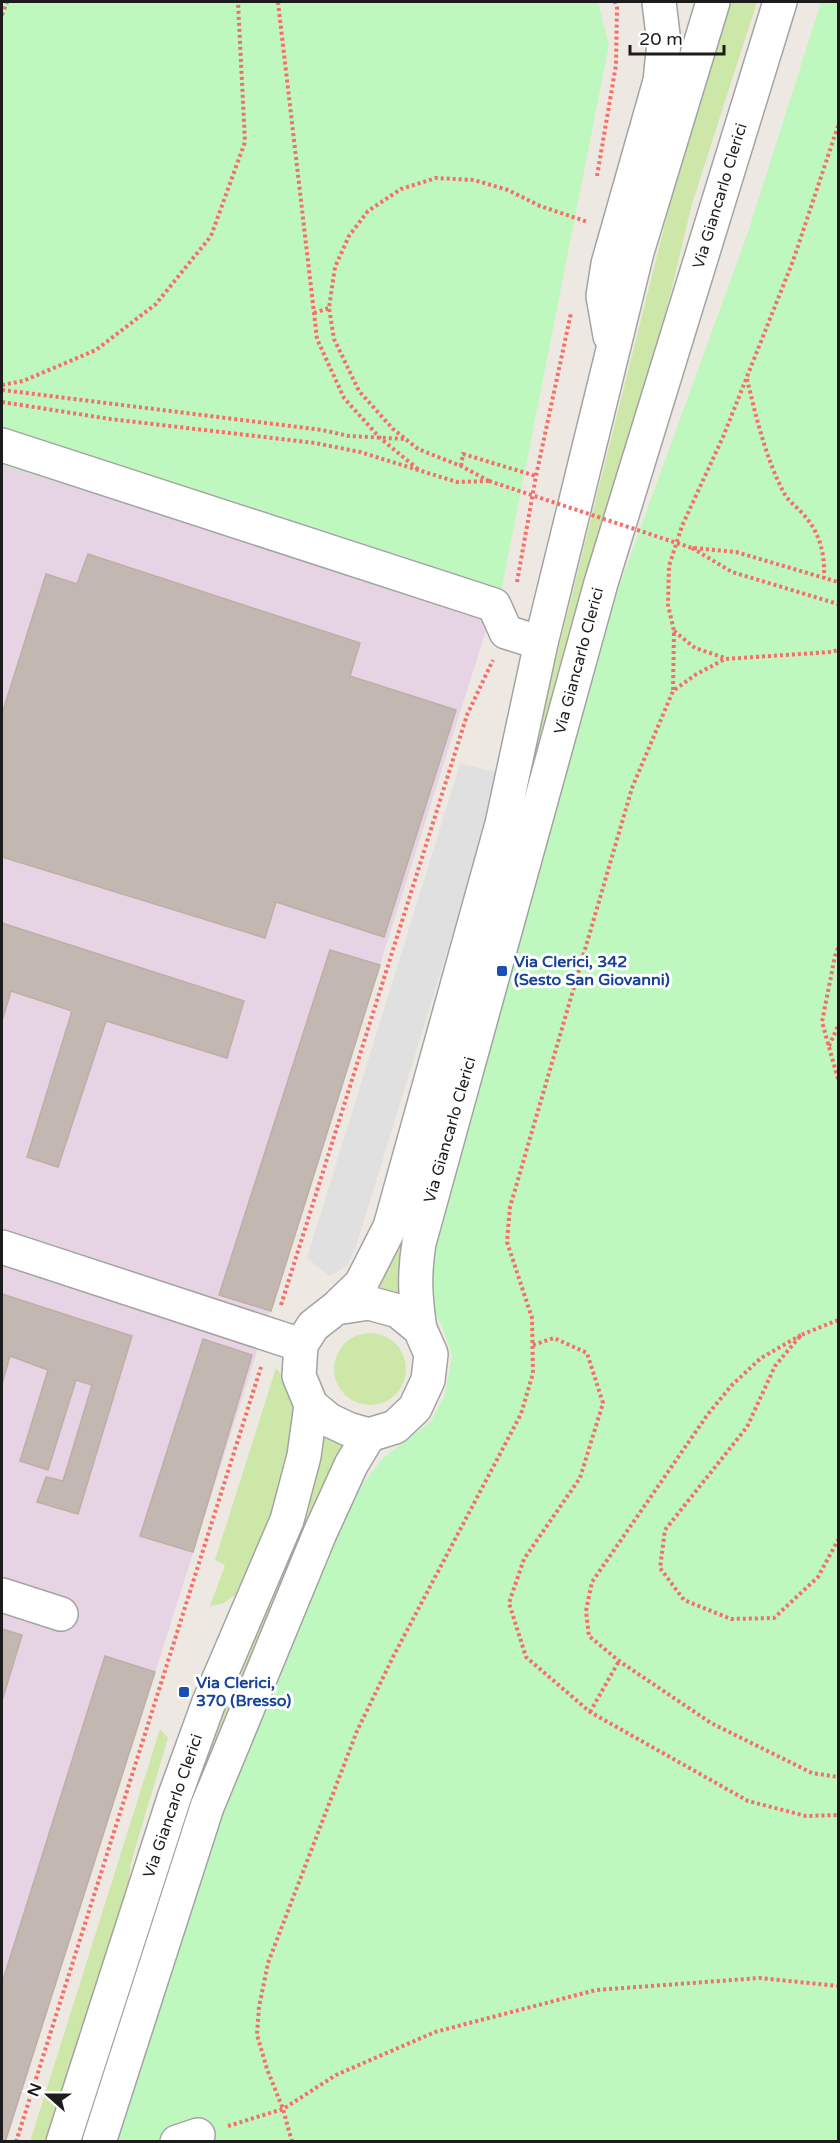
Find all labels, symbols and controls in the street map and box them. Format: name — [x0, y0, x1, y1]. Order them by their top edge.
scale bar — [630, 18, 724, 56]
text: 20 m — [639, 28, 683, 50]
street label: Via Giancarlo Clerici — [688, 121, 752, 271]
street label: Via Giancarlo Clerici — [550, 585, 608, 737]
place label: Via Clerici, 342 (Sesto San Giovanni) — [514, 952, 670, 990]
marker: Via Clerici, 342 (Sesto San Giovanni) — [495, 964, 509, 978]
street label: Via Giancarlo Clerici — [420, 1055, 480, 1205]
place label: Via Clerici, 370 (Bresso) — [196, 1673, 291, 1711]
marker: Via Clerici, 370 (Bresso) — [177, 1685, 191, 1699]
street label: Via Giancarlo Clerici — [139, 1731, 207, 1881]
north arrow — [18, 2065, 78, 2125]
text: N — [23, 2080, 47, 2100]

